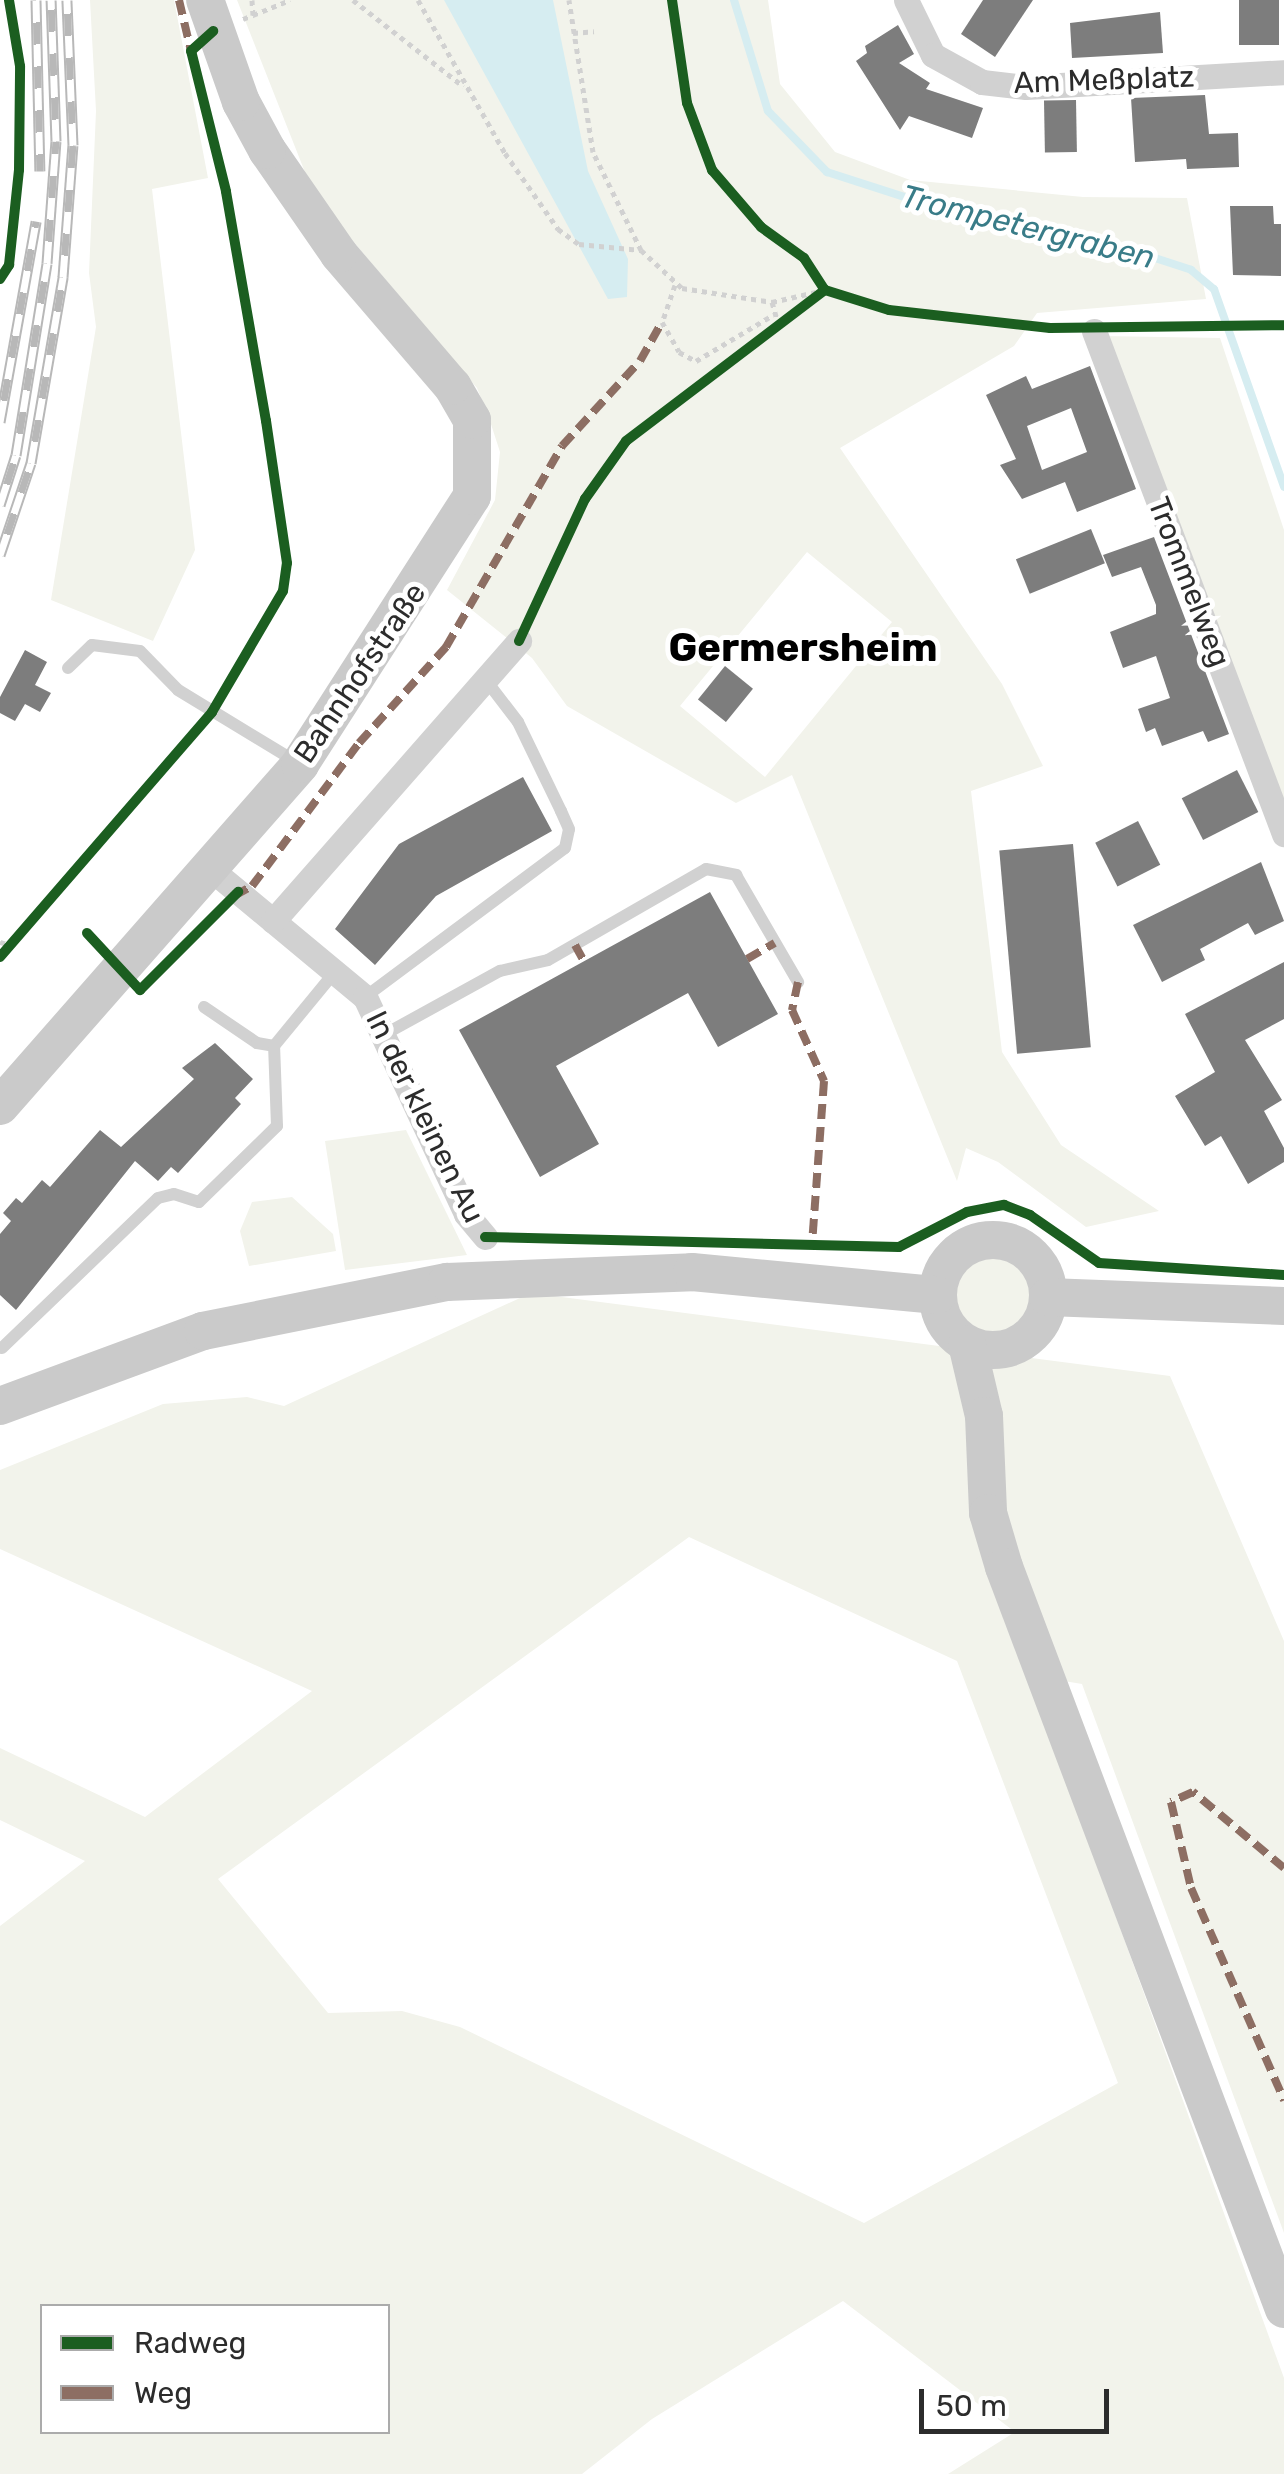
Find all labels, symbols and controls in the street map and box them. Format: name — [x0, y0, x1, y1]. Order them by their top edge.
street label: Am Meßplatz — [1013, 59, 1195, 101]
water label: Trompetergraben — [897, 177, 1159, 277]
street label: Trommelweg — [1140, 492, 1238, 672]
street label: Bahnhofstraße — [287, 576, 433, 770]
district label: Germersheim — [668, 624, 938, 672]
street label: In der kleinen Au — [358, 1005, 492, 1229]
legend — [40, 2304, 390, 2434]
text: Radweg — [134, 2325, 246, 2361]
scale bar — [924, 2369, 1114, 2431]
text: Weg — [134, 2375, 192, 2411]
text: 50 m — [936, 2388, 1007, 2424]

